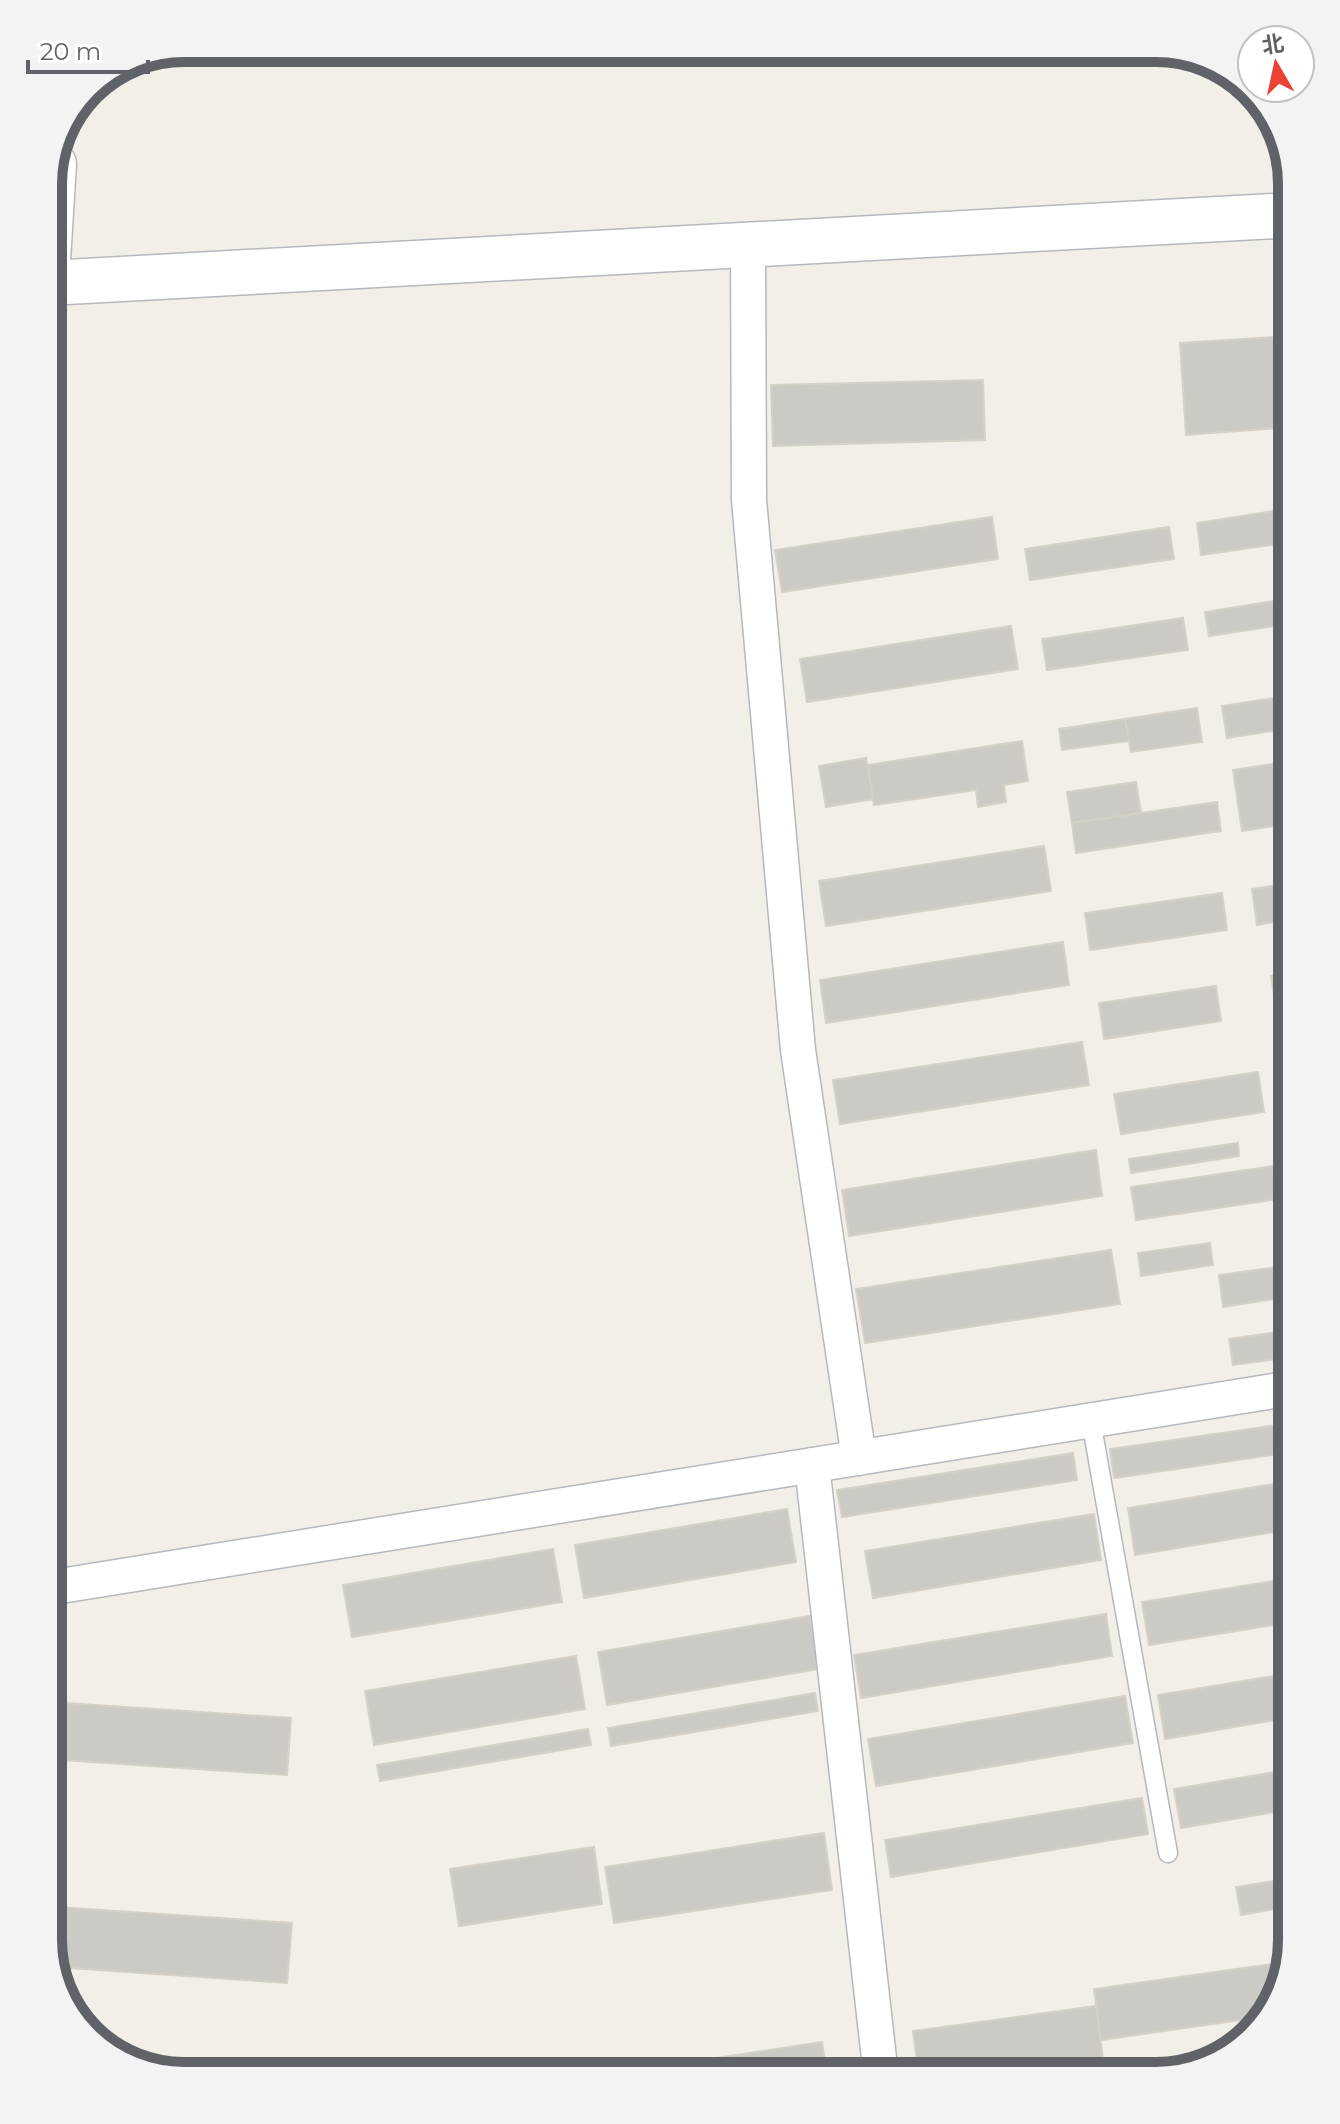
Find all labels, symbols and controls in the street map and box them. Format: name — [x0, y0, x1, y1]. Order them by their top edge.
scale bar — [28, 24, 148, 74]
north arrow — [1236, 24, 1316, 104]
text: 北 — [1260, 30, 1286, 60]
text: 20 m — [40, 37, 101, 66]

